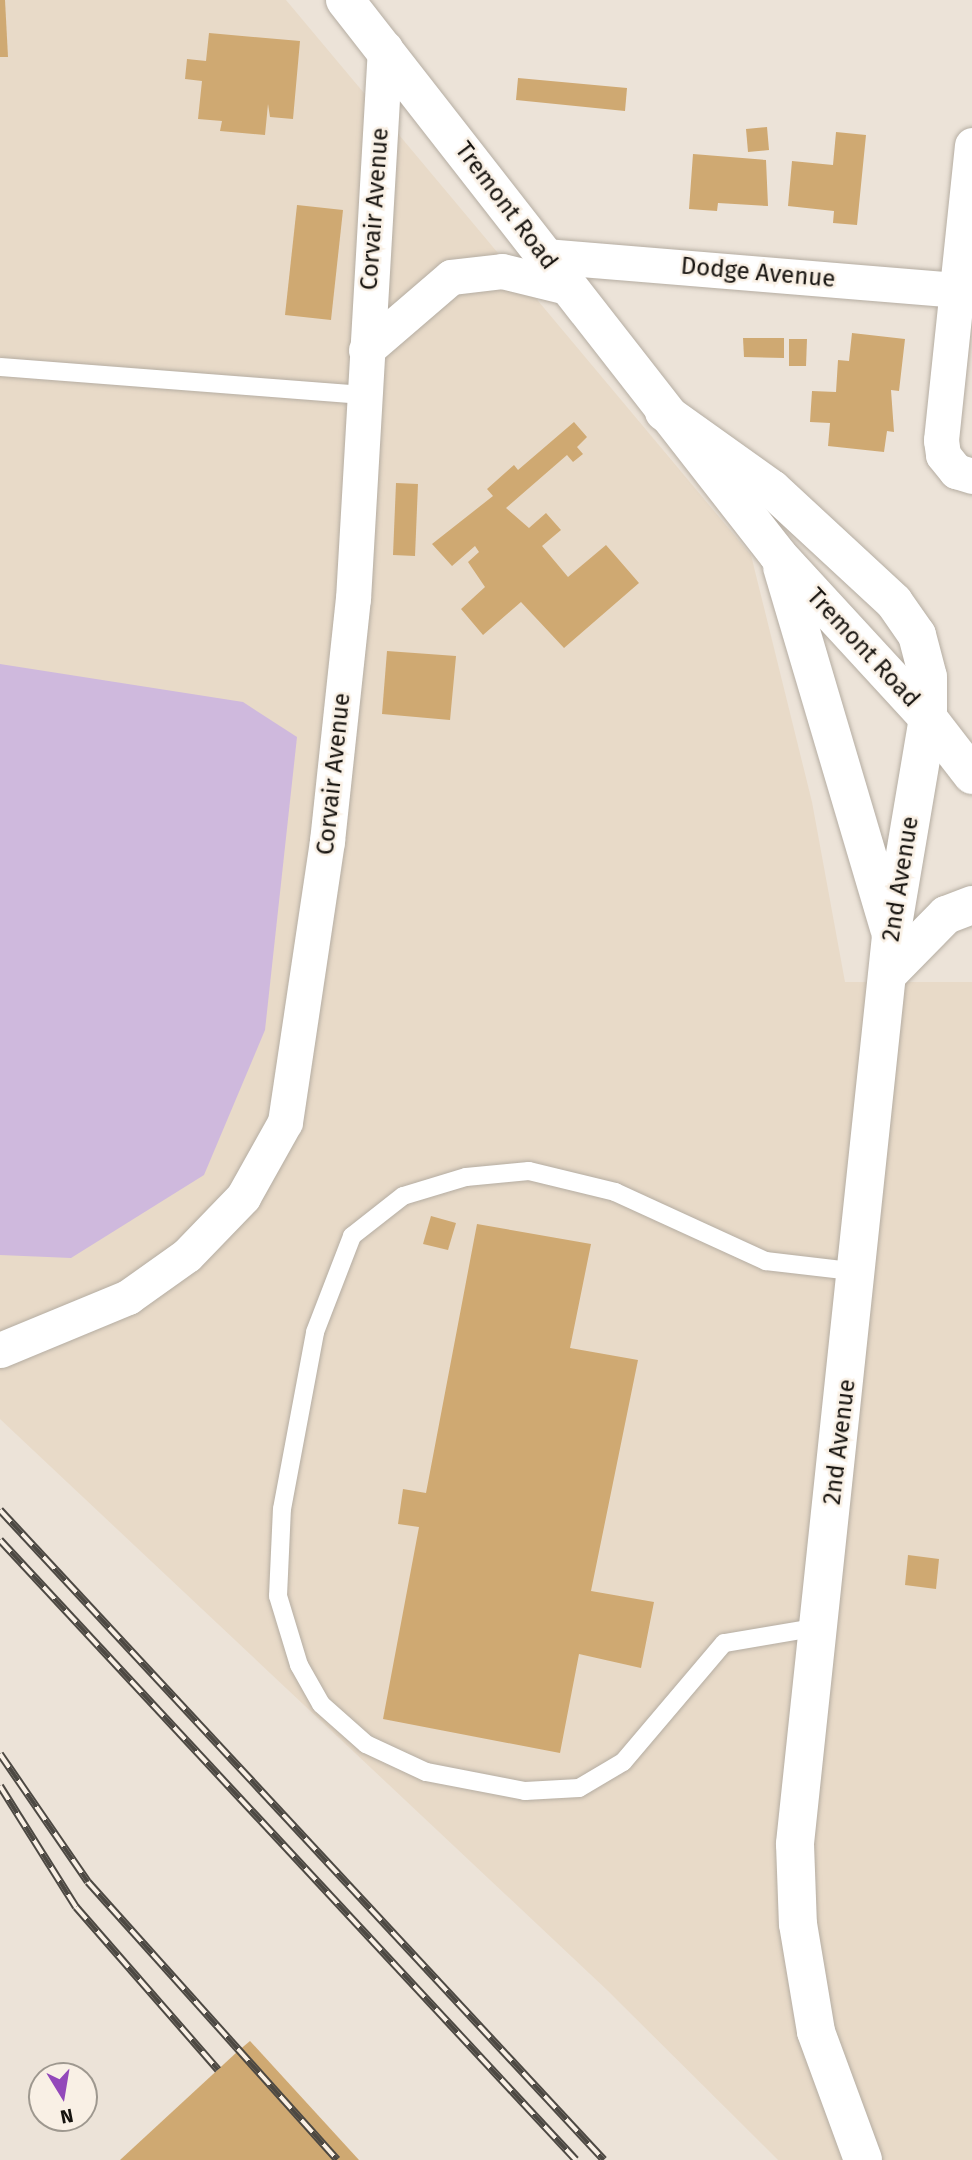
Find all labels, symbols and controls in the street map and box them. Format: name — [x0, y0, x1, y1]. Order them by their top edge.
street label: Corvair Avenue — [355, 127, 395, 291]
street label: Tremont Road — [449, 137, 563, 275]
street label: Dodge Avenue — [680, 252, 836, 294]
street label: Tremont Road — [801, 582, 925, 714]
street label: Corvair Avenue — [311, 692, 357, 856]
street label: 2nd Avenue — [877, 814, 925, 944]
street label: 2nd Avenue — [818, 1378, 862, 1506]
north arrow — [28, 2062, 98, 2132]
text: N — [58, 2104, 75, 2129]

